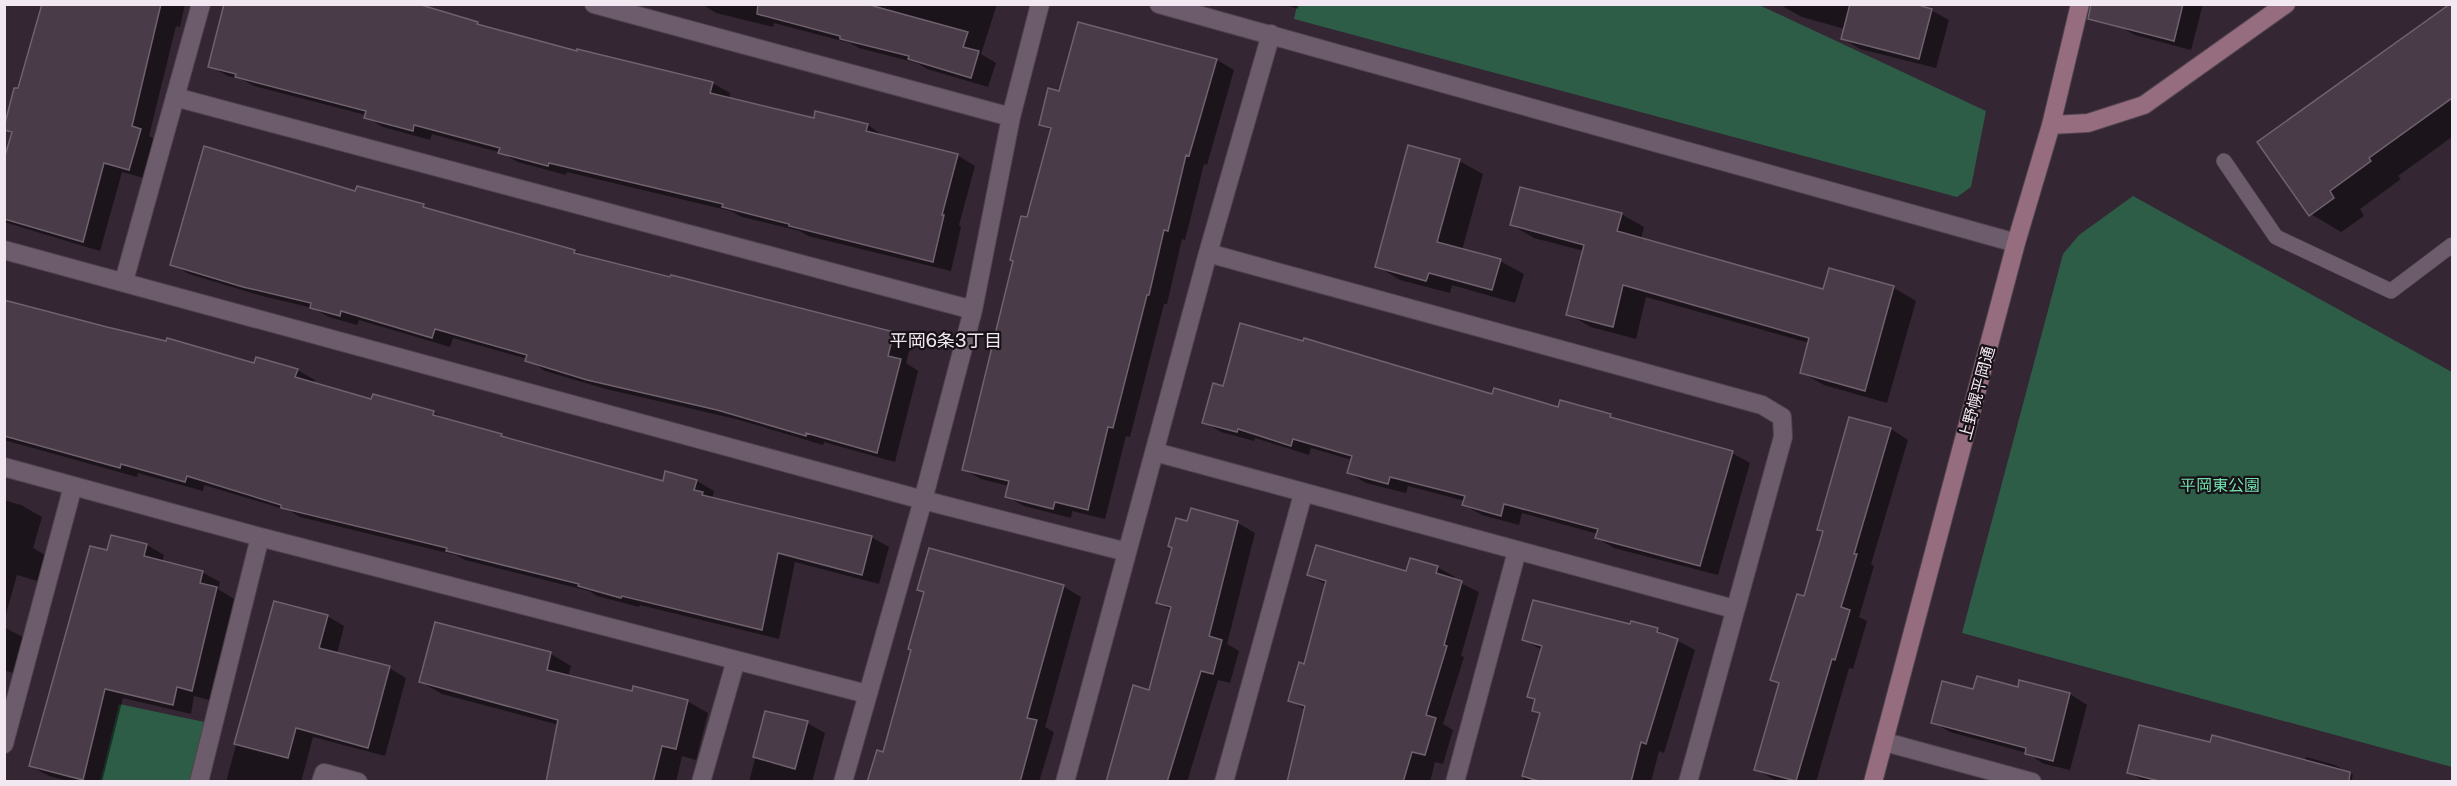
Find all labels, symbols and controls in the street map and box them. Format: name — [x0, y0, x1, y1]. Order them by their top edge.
district label: 平岡6条3丁目 — [890, 330, 1002, 351]
street label: 上野幌平岡通 — [1955, 344, 1999, 442]
park label: 平岡東公園 — [2180, 476, 2260, 495]

